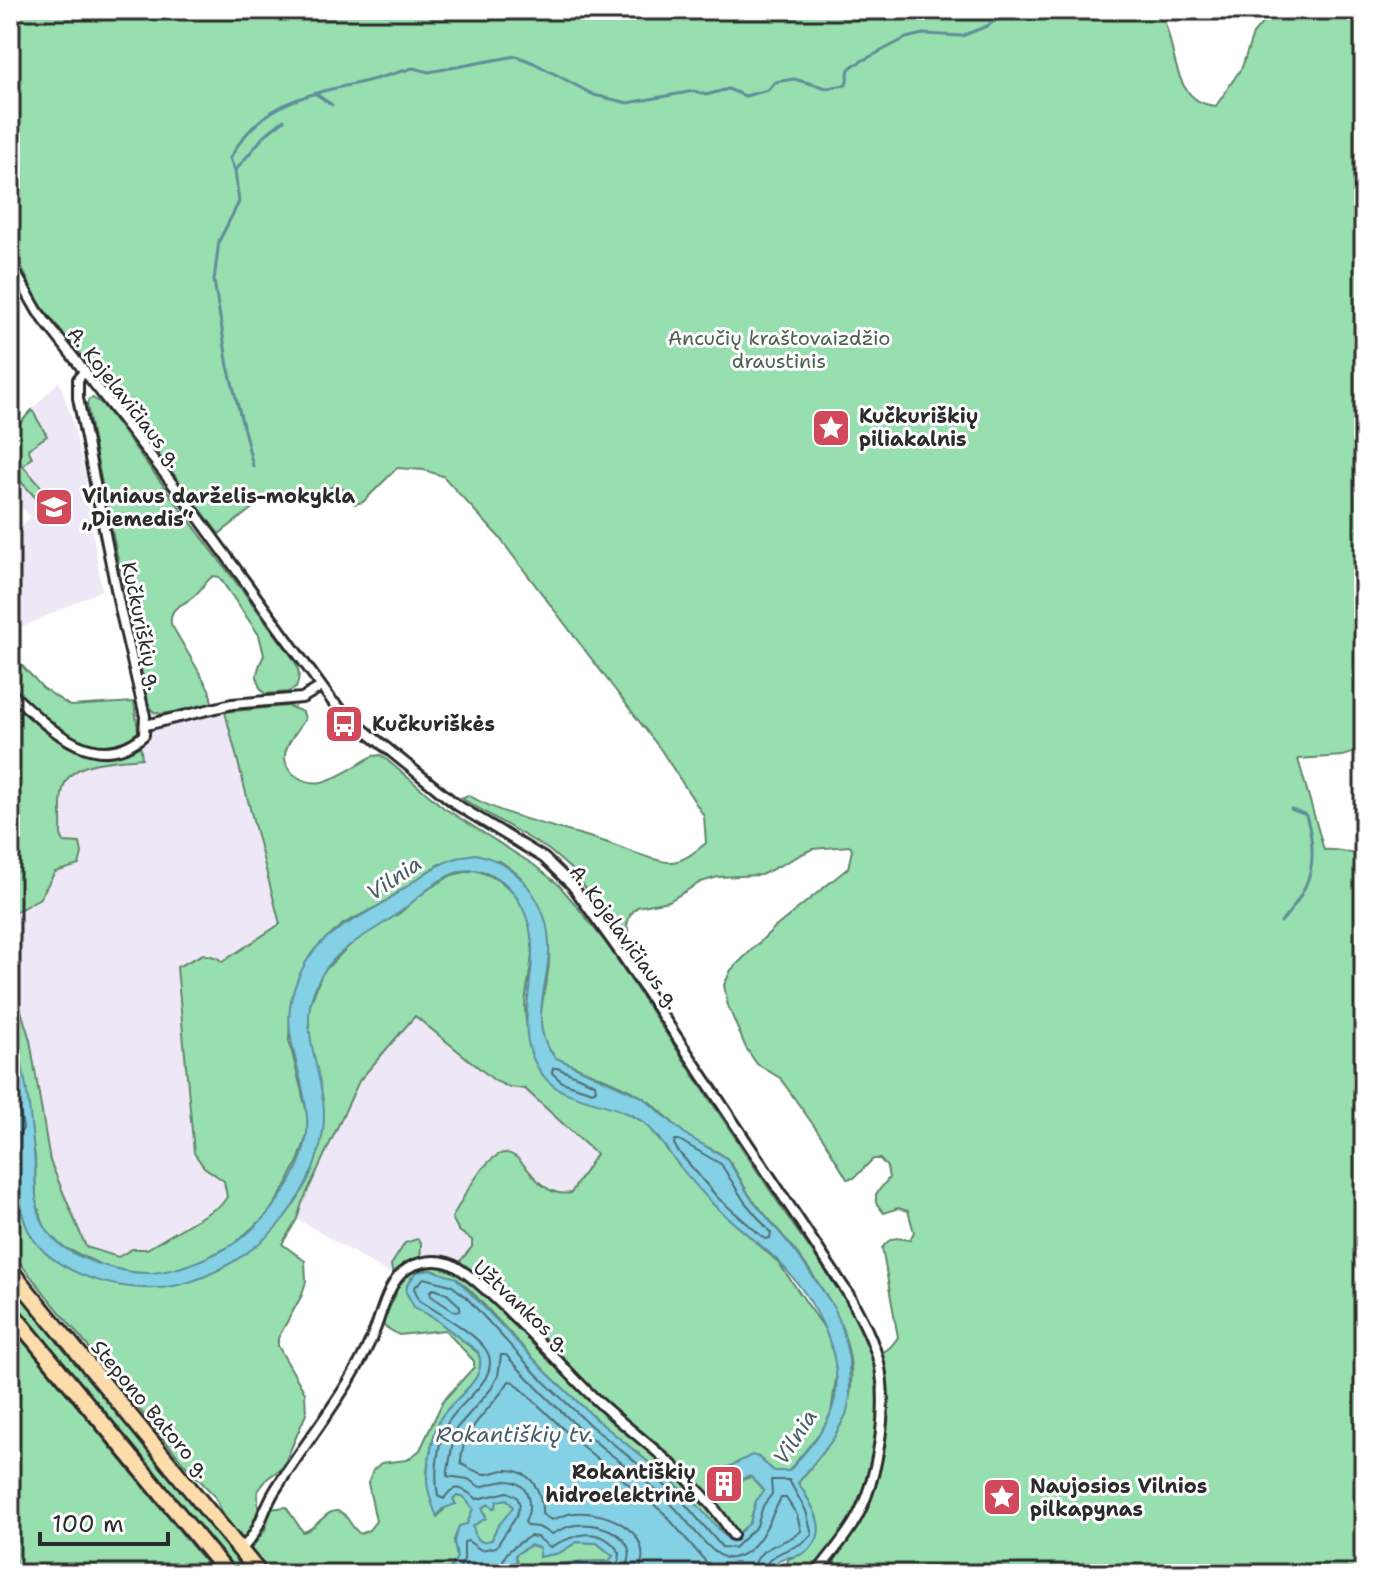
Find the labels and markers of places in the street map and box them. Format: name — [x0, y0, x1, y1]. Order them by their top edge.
place label: Kučkuriškių piliakalnis — [859, 403, 978, 452]
place icon: Kučkuriškių piliakalnis — [810, 407, 852, 449]
place label: Vilniaus darželis-mokykla „Diemedis“ — [82, 483, 355, 532]
school or university icon: Vilniaus darželis-mokykla „Diemedis“ — [33, 486, 75, 528]
bus stop icon: Kučkuriškės — [323, 703, 365, 745]
place label: Kučkuriškės — [372, 711, 495, 737]
place label: Rokantiškių hidroelektrinė — [545, 1459, 696, 1508]
building icon: Rokantiškių hidroelektrinė — [703, 1463, 745, 1505]
place label: Naujosios Vilnios pilkapynas — [1030, 1473, 1207, 1522]
place icon: Naujosios Vilnios pilkapynas — [981, 1476, 1023, 1518]

